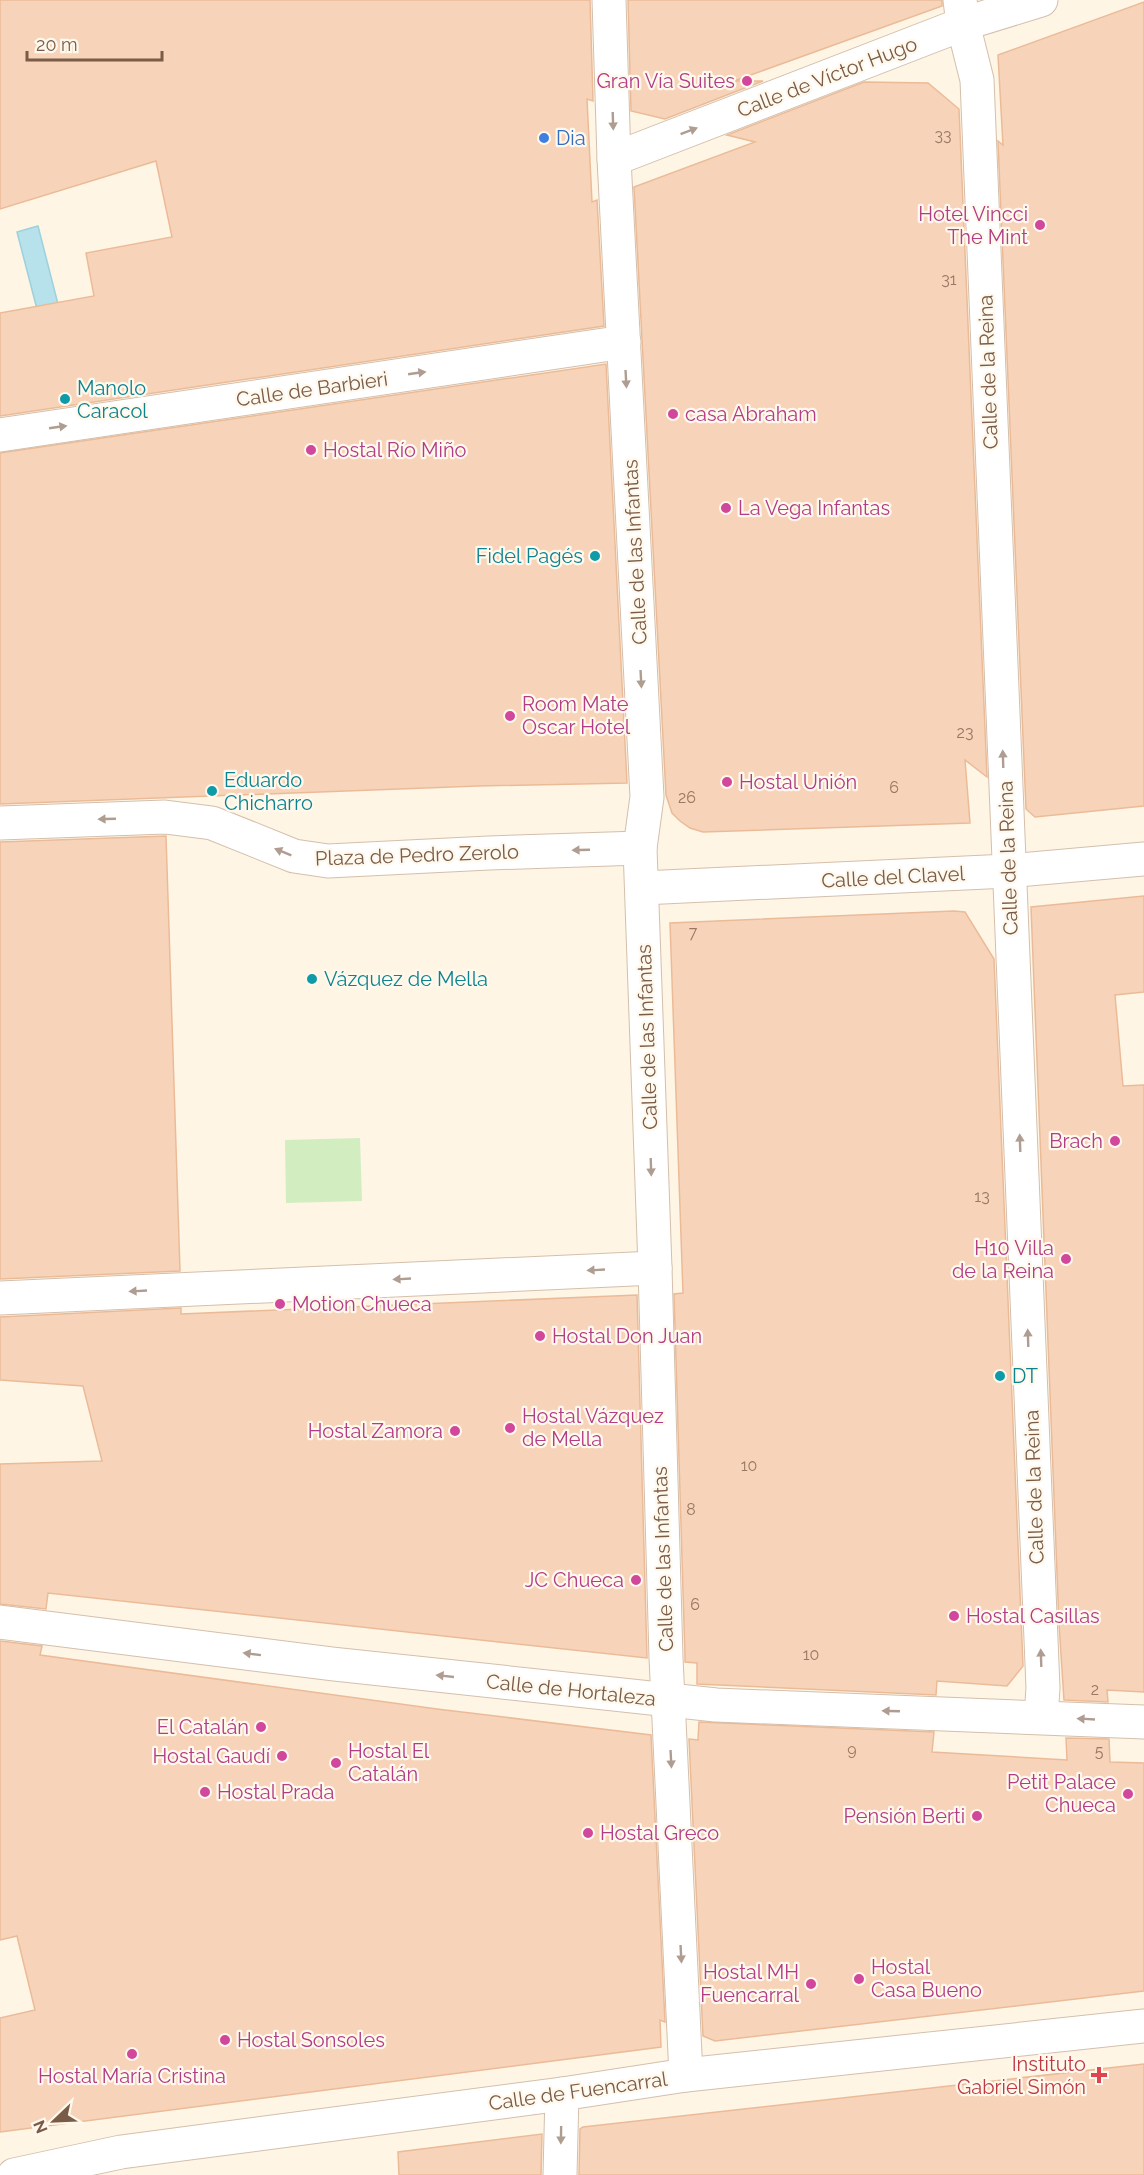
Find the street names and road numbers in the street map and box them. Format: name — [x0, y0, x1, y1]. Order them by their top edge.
street label: Calle de Víctor Hugo — [734, 32, 920, 122]
street label: Calle de la Reina — [973, 294, 1003, 450]
street label: Calle de Barbieri — [235, 366, 389, 412]
street label: Calle de las Infantas — [618, 459, 652, 645]
street label: Calle de la Reina — [993, 780, 1023, 936]
street label: Plaza de Pedro Zerolo — [315, 839, 519, 871]
street label: Calle del Clavel — [821, 861, 966, 893]
street label: Calle de las Infantas — [632, 944, 662, 1130]
street label: Calle de la Reina — [1019, 1409, 1049, 1565]
street label: Calle de las Infantas — [648, 1466, 678, 1652]
street label: Calle de Hortaleza — [485, 1669, 657, 1711]
street label: Calle de Fuencarral — [487, 2066, 669, 2115]

